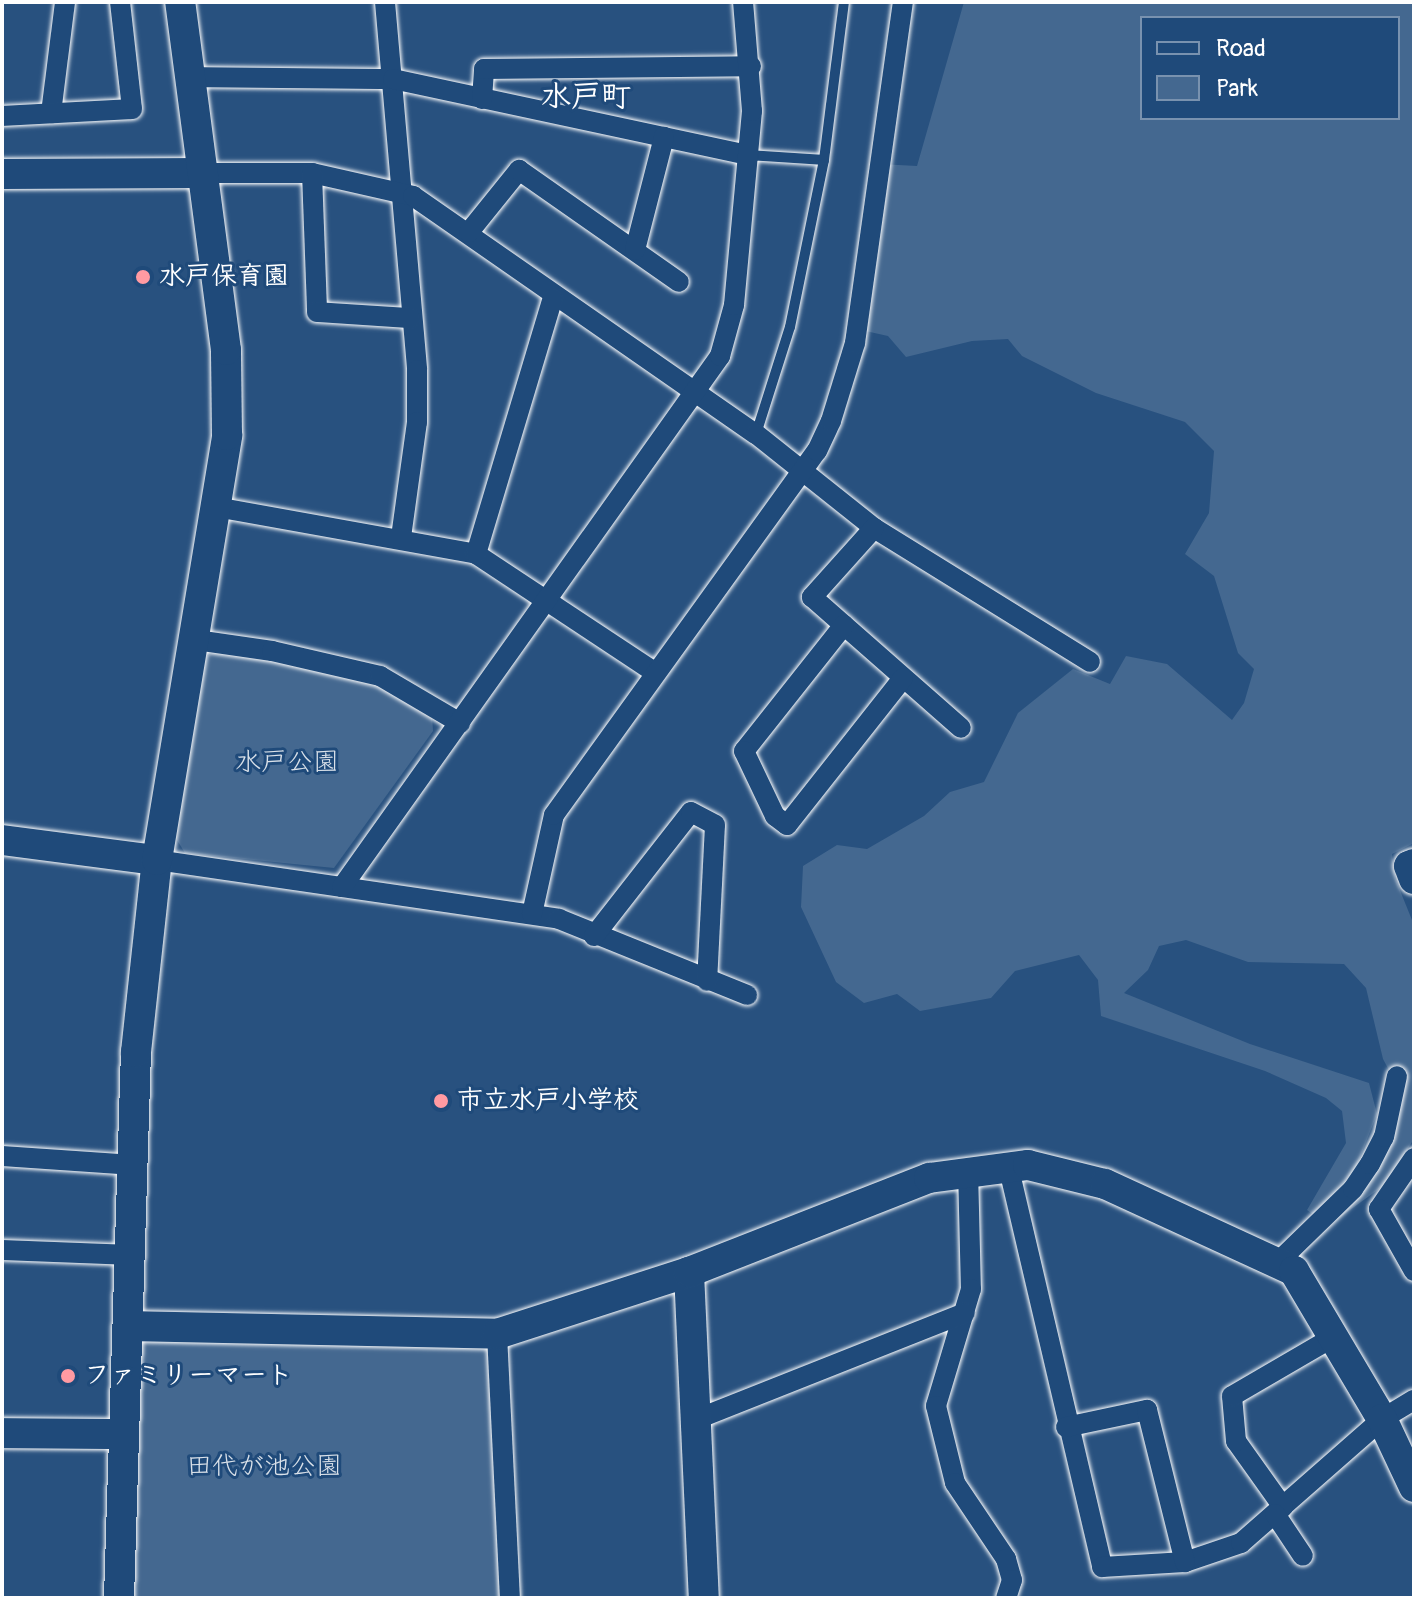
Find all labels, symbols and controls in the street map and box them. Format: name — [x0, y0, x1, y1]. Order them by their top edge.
legend — [1140, 16, 1400, 120]
text: Road — [1216, 34, 1266, 63]
text: Park — [1216, 74, 1258, 103]
district label: 水戸町 — [541, 79, 631, 115]
place label: 水戸保育園 — [159, 261, 289, 293]
marker: 水戸保育園 — [134, 268, 152, 286]
park label: 水戸公園 — [235, 747, 339, 779]
place label: 市立水戸小学校 — [457, 1085, 639, 1117]
marker: 市立水戸小学校 — [432, 1092, 450, 1110]
place label: ファミリーマート — [84, 1360, 292, 1392]
marker: ファミリーマート — [59, 1367, 77, 1385]
park label: 田代が池公園 — [186, 1451, 342, 1483]

